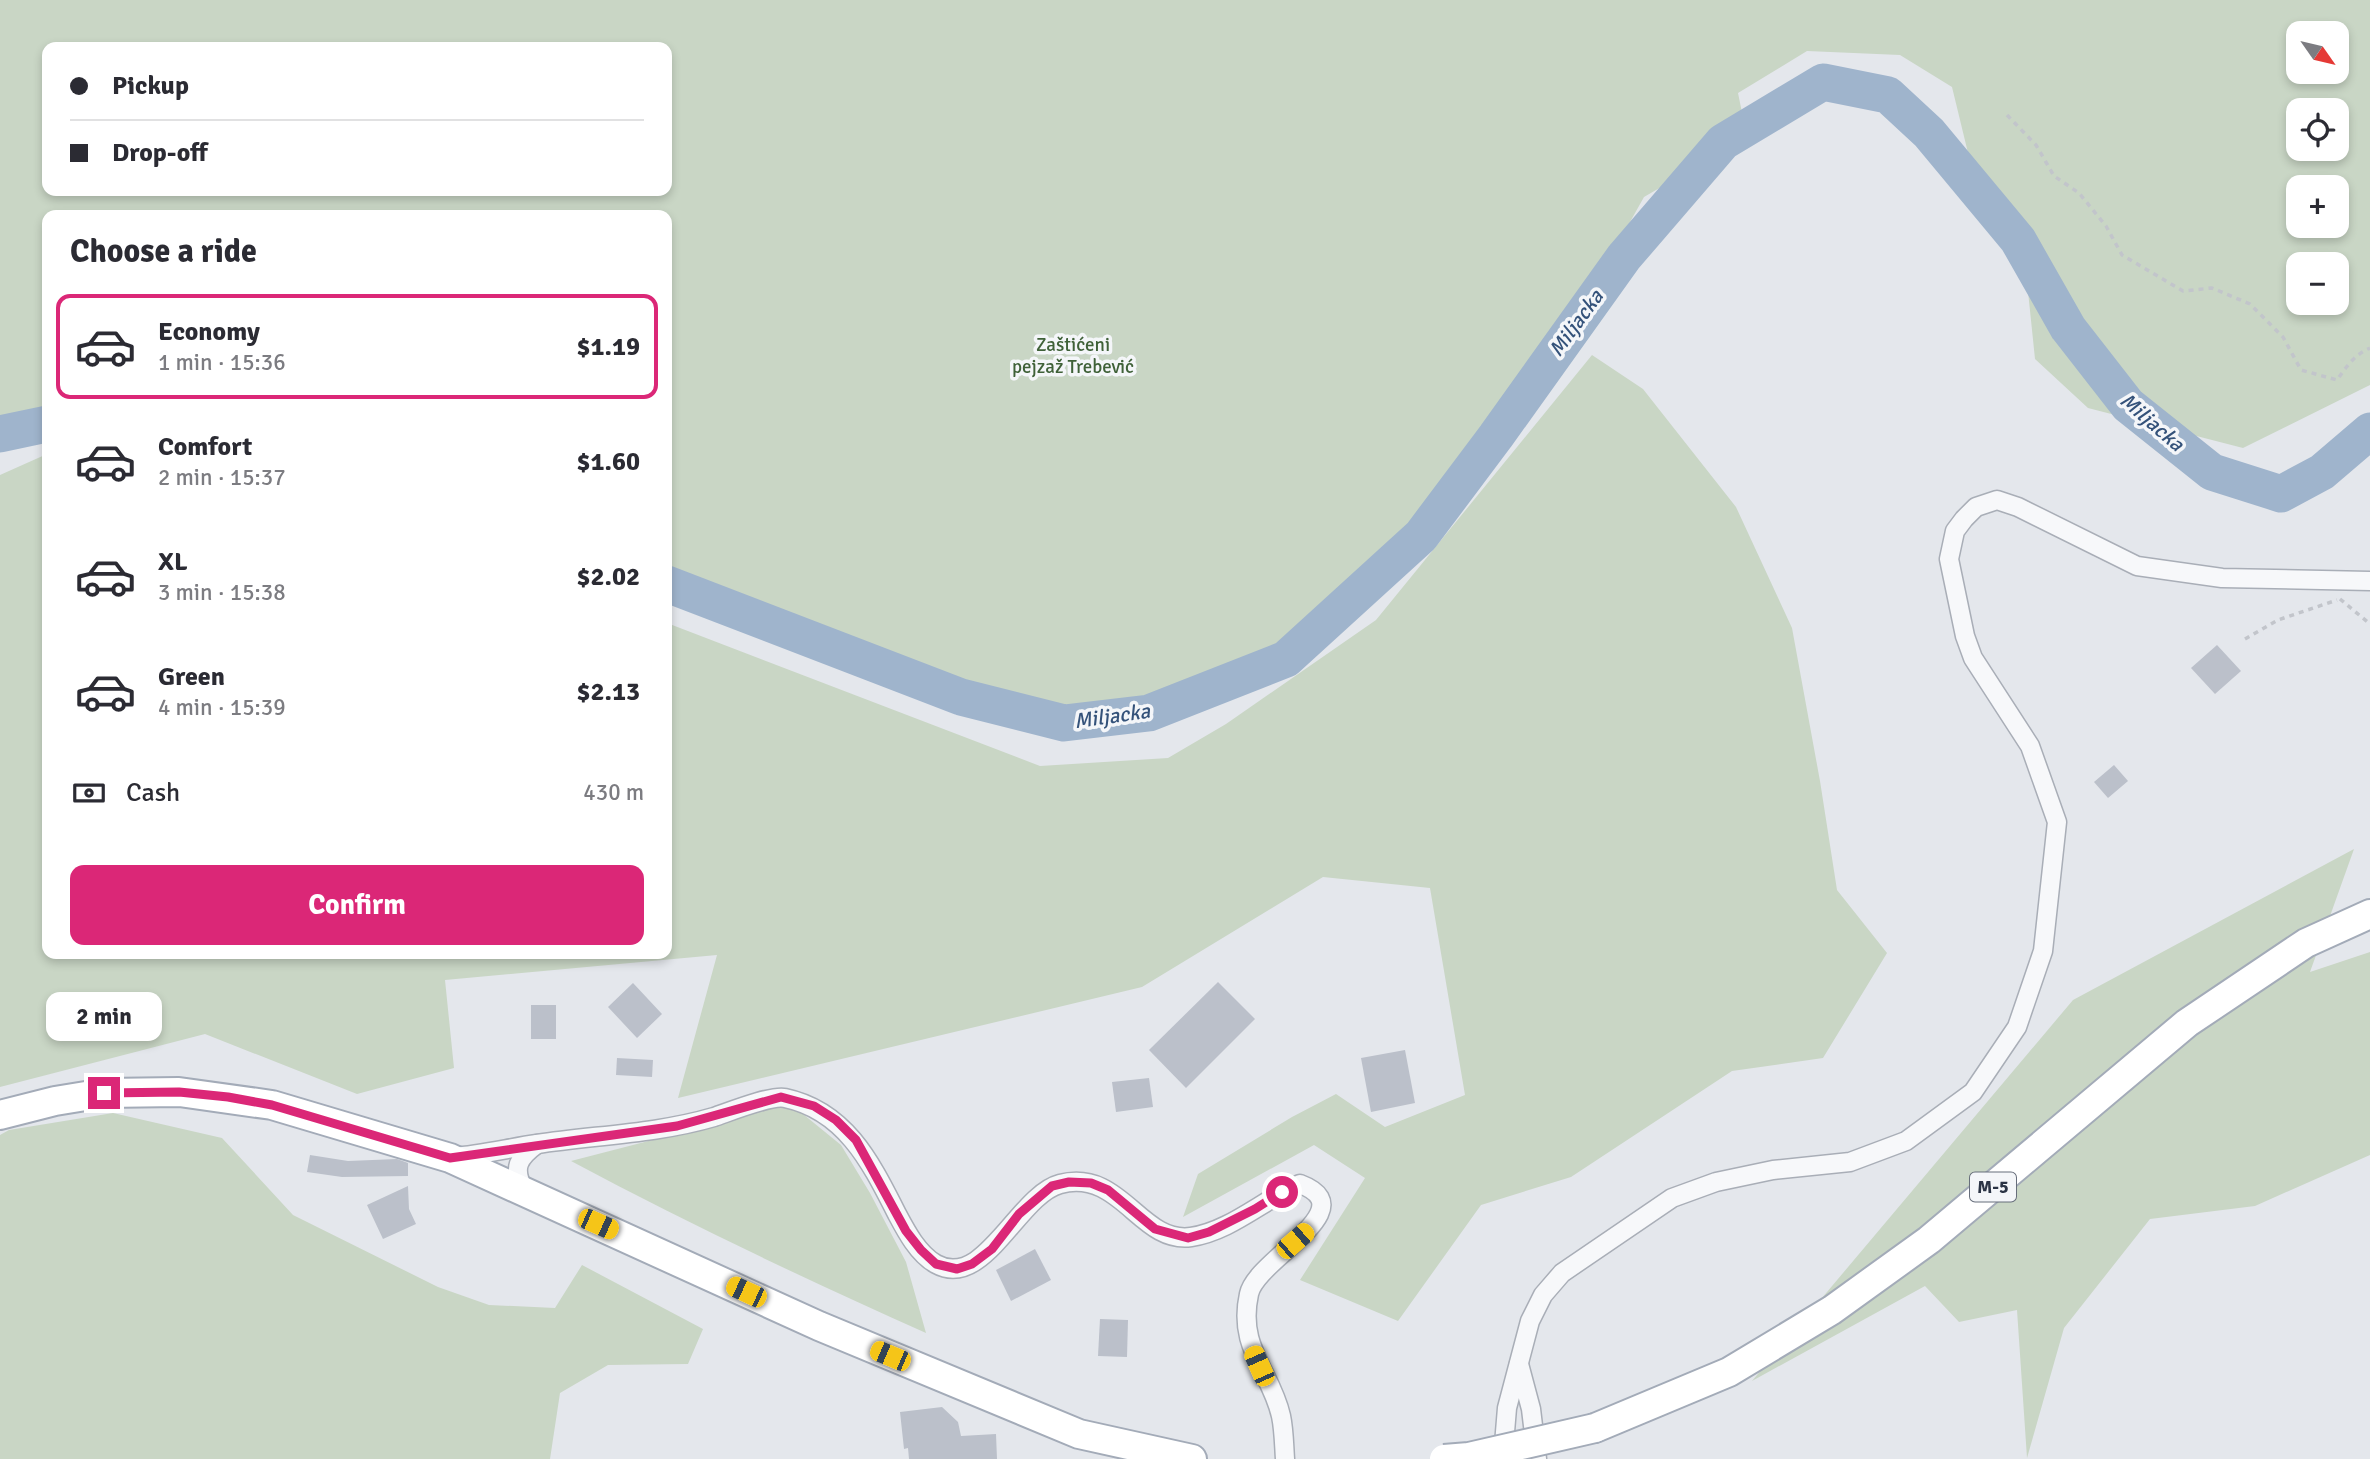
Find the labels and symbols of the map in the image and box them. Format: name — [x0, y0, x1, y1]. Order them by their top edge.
north arrow — [2286, 21, 2348, 84]
water label: Miljacka — [1543, 283, 1610, 361]
park label: Zaštićeni pejzaž Trebević — [1012, 333, 1134, 379]
water label: Miljacka — [2115, 387, 2190, 458]
water label: Miljacka — [1072, 698, 1153, 734]
callout: 2 min — [46, 992, 162, 1040]
route end — [88, 1077, 120, 1109]
road number: M-5 — [1970, 1172, 2016, 1202]
route start — [1266, 1176, 1298, 1208]
car — [575, 1206, 622, 1242]
car — [1273, 1219, 1318, 1263]
car — [723, 1274, 770, 1310]
car — [867, 1338, 914, 1374]
car — [1241, 1343, 1278, 1389]

